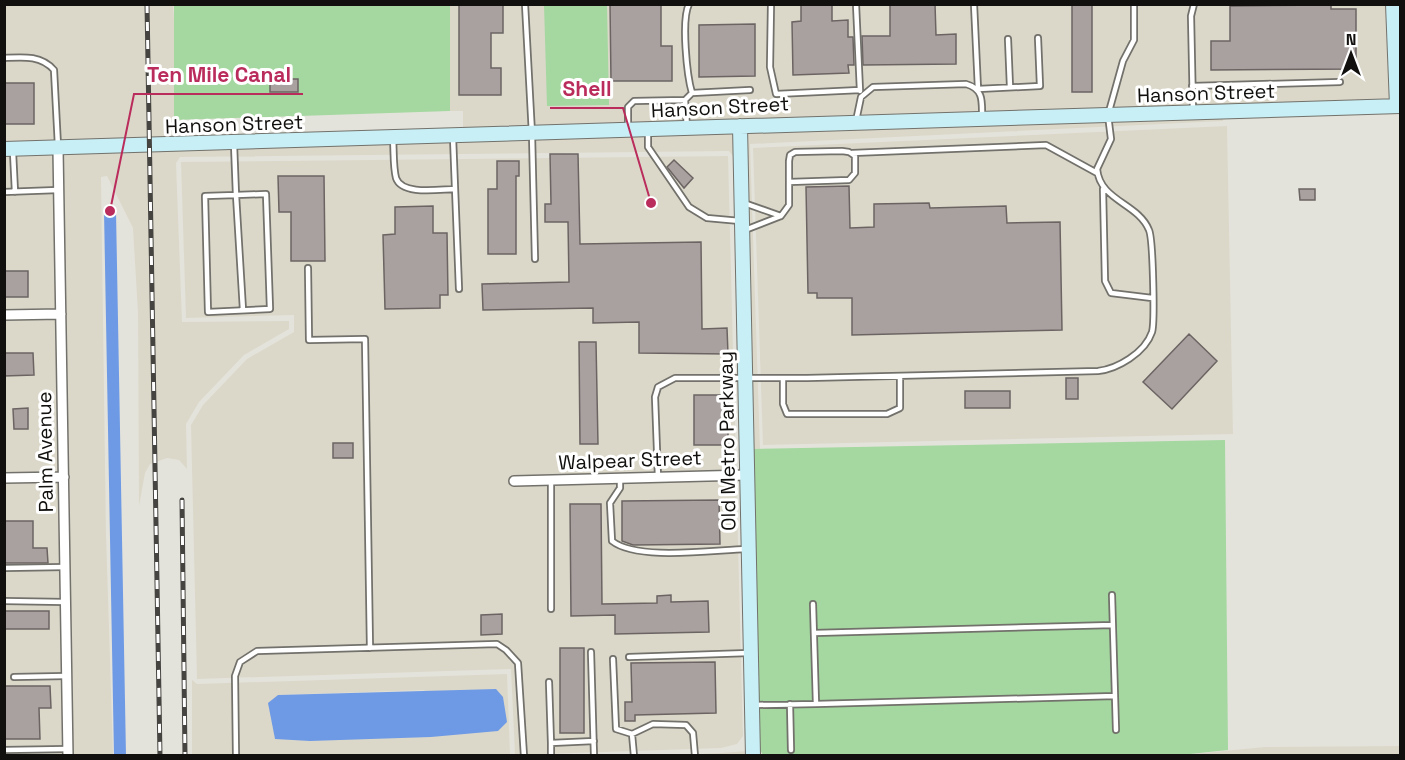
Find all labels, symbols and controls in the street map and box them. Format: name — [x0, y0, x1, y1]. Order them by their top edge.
north arrow — [1321, 24, 1381, 84]
text: N — [1346, 29, 1356, 50]
callout: Ten Mile Canal — [134, 55, 303, 94]
text: Ten Mile Canal — [147, 61, 291, 88]
callout: Shell — [550, 69, 623, 108]
text: Shell — [563, 75, 611, 102]
street label: Hanson Street — [1136, 78, 1276, 108]
street label: Hanson Street — [650, 90, 790, 124]
street label: Hanson Street — [164, 109, 304, 139]
street label: Old Metro Parkway — [712, 351, 742, 531]
street label: Palm Avenue — [31, 391, 59, 513]
street label: Walpear Street — [558, 445, 702, 475]

